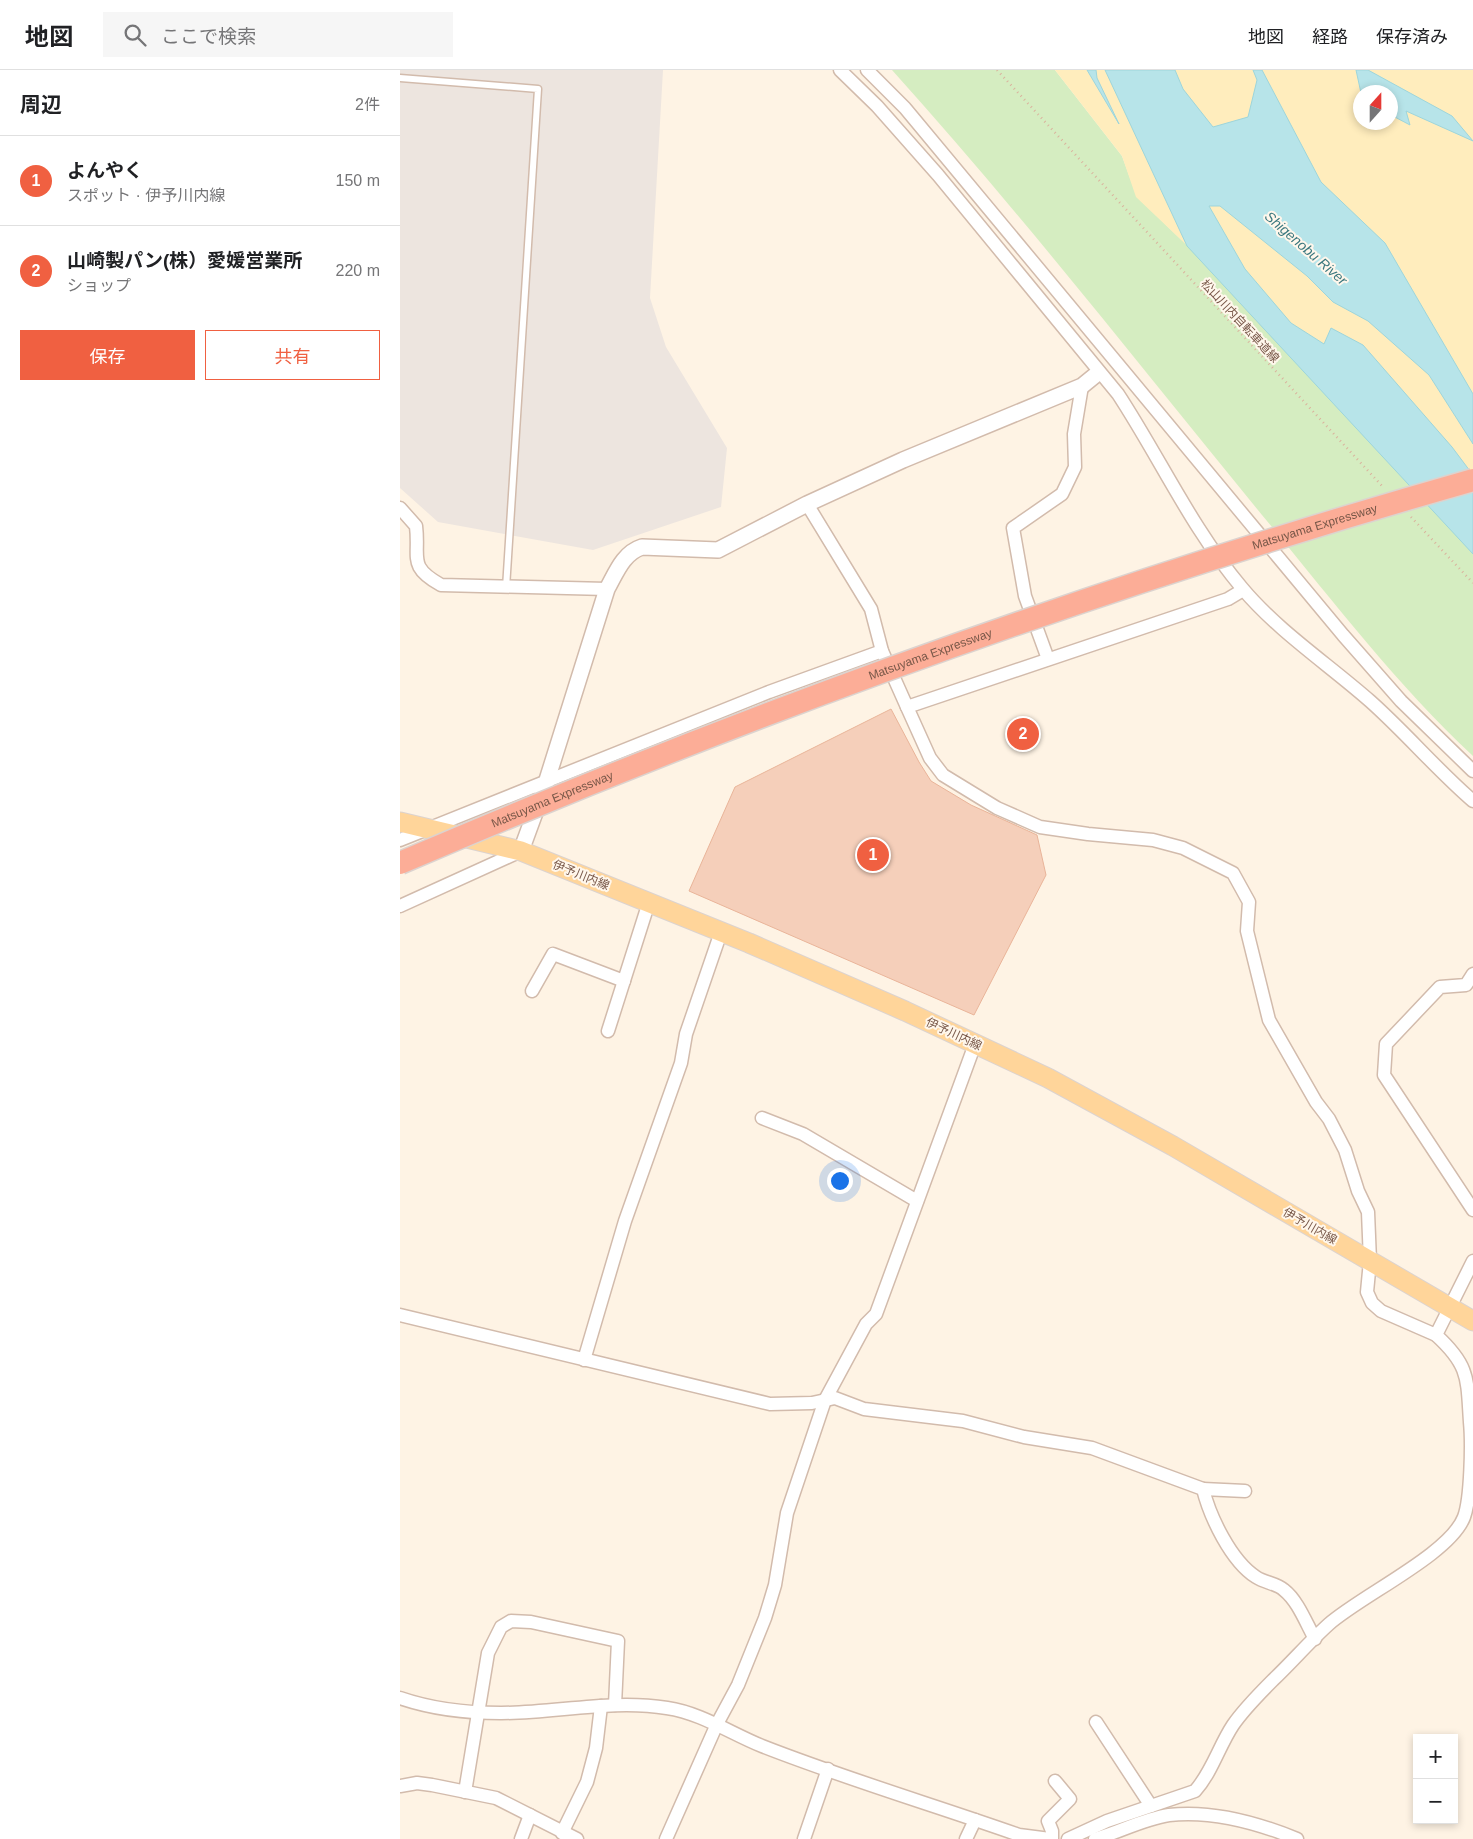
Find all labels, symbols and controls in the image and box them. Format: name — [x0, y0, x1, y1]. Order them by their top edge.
search box — [103, 12, 453, 57]
icon: search — [121, 21, 149, 49]
text: 地図 — [25, 23, 73, 50]
text: ここで検索 — [161, 26, 256, 47]
text: 地図 — [1248, 27, 1284, 47]
text: 経路 — [1312, 27, 1348, 47]
text: 保存済み — [1376, 27, 1448, 47]
north arrow — [1353, 85, 1398, 130]
text: 周辺 — [20, 93, 62, 116]
text: 2件 — [355, 96, 380, 113]
text: よんやく — [67, 160, 143, 181]
text: 1 — [32, 172, 40, 189]
text: 150 m — [336, 172, 380, 189]
text: スポット · 伊予川内線 — [67, 187, 225, 204]
water label: Shigenobu River — [1262, 208, 1351, 289]
text: 山崎製パン(株）愛媛営業所 — [67, 250, 302, 271]
text: 2 — [32, 262, 40, 279]
text: 220 m — [336, 262, 380, 279]
text: ショップ — [67, 277, 131, 294]
street label: 松山川内自転車道線 — [1198, 277, 1282, 365]
button: 保存 — [20, 330, 195, 380]
button: 共有 — [205, 330, 380, 380]
street label: Matsuyama Expressway — [1250, 501, 1379, 553]
street label: Matsuyama Expressway — [867, 626, 994, 683]
pin: 2 — [1007, 715, 1039, 753]
street label: Matsuyama Expressway — [489, 768, 615, 830]
pin: 1 — [857, 836, 889, 874]
street label: 伊予川内線 — [551, 857, 611, 893]
street label: 伊予川内線 — [924, 1015, 984, 1053]
your location — [827, 1168, 853, 1194]
street label: 伊予川内線 — [1281, 1205, 1339, 1247]
map controls — [1413, 1734, 1458, 1824]
button: + — [1413, 1734, 1458, 1779]
button: − — [1413, 1779, 1458, 1824]

